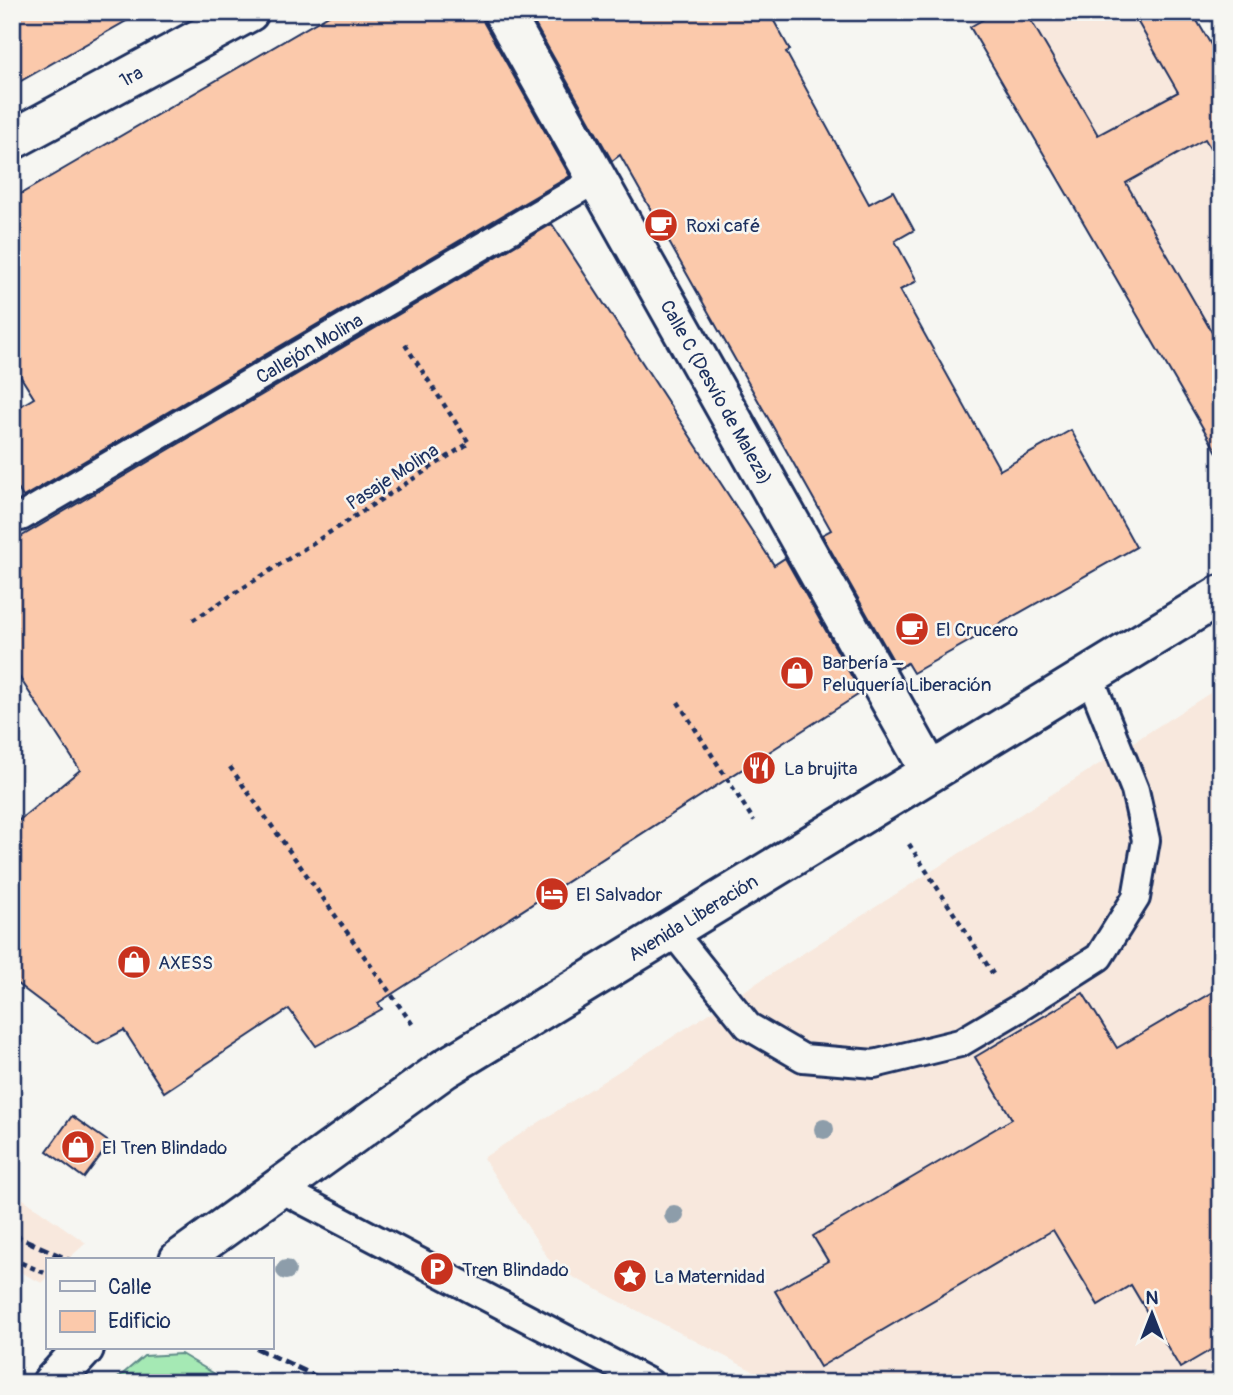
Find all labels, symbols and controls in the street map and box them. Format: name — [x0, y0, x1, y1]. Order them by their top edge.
street label: 1ra — [115, 61, 147, 93]
cafe icon: Roxi café — [642, 206, 680, 244]
place label: Roxi café — [686, 214, 760, 238]
street label: Calle C (Desvío de Maleza) — [654, 296, 777, 489]
street label: Callejón Molina — [252, 308, 367, 390]
street label: Pasaje Molina — [342, 438, 443, 515]
cafe icon: El Crucero — [893, 610, 931, 648]
place label: El Crucero — [936, 618, 1018, 642]
place label: Barbería – Peluquería Liberación — [822, 651, 991, 697]
shop icon: Barbería – Peluquería Liberación — [778, 654, 816, 692]
restaurant icon: La brujita — [740, 749, 778, 787]
place label: La brujita — [784, 757, 858, 781]
street label: Avenida Liberación — [624, 869, 763, 967]
hotel icon: El Salvador — [533, 875, 571, 913]
place label: El Salvador — [576, 883, 662, 907]
shop icon: AXESS — [115, 943, 153, 981]
place label: AXESS — [158, 951, 213, 975]
shop icon: El Tren Blindado — [59, 1128, 97, 1166]
place label: El Tren Blindado — [102, 1136, 227, 1160]
parking icon: Tren Blindado — [418, 1250, 456, 1288]
place icon: La Maternidad — [611, 1257, 649, 1295]
legend — [46, 1258, 273, 1350]
place label: Tren Blindado — [462, 1258, 569, 1282]
place label: La Maternidad — [654, 1265, 765, 1289]
text: Calle — [108, 1274, 152, 1301]
north arrow — [1118, 1280, 1188, 1350]
text: N — [1146, 1286, 1159, 1310]
text: Edificio — [108, 1308, 171, 1335]

